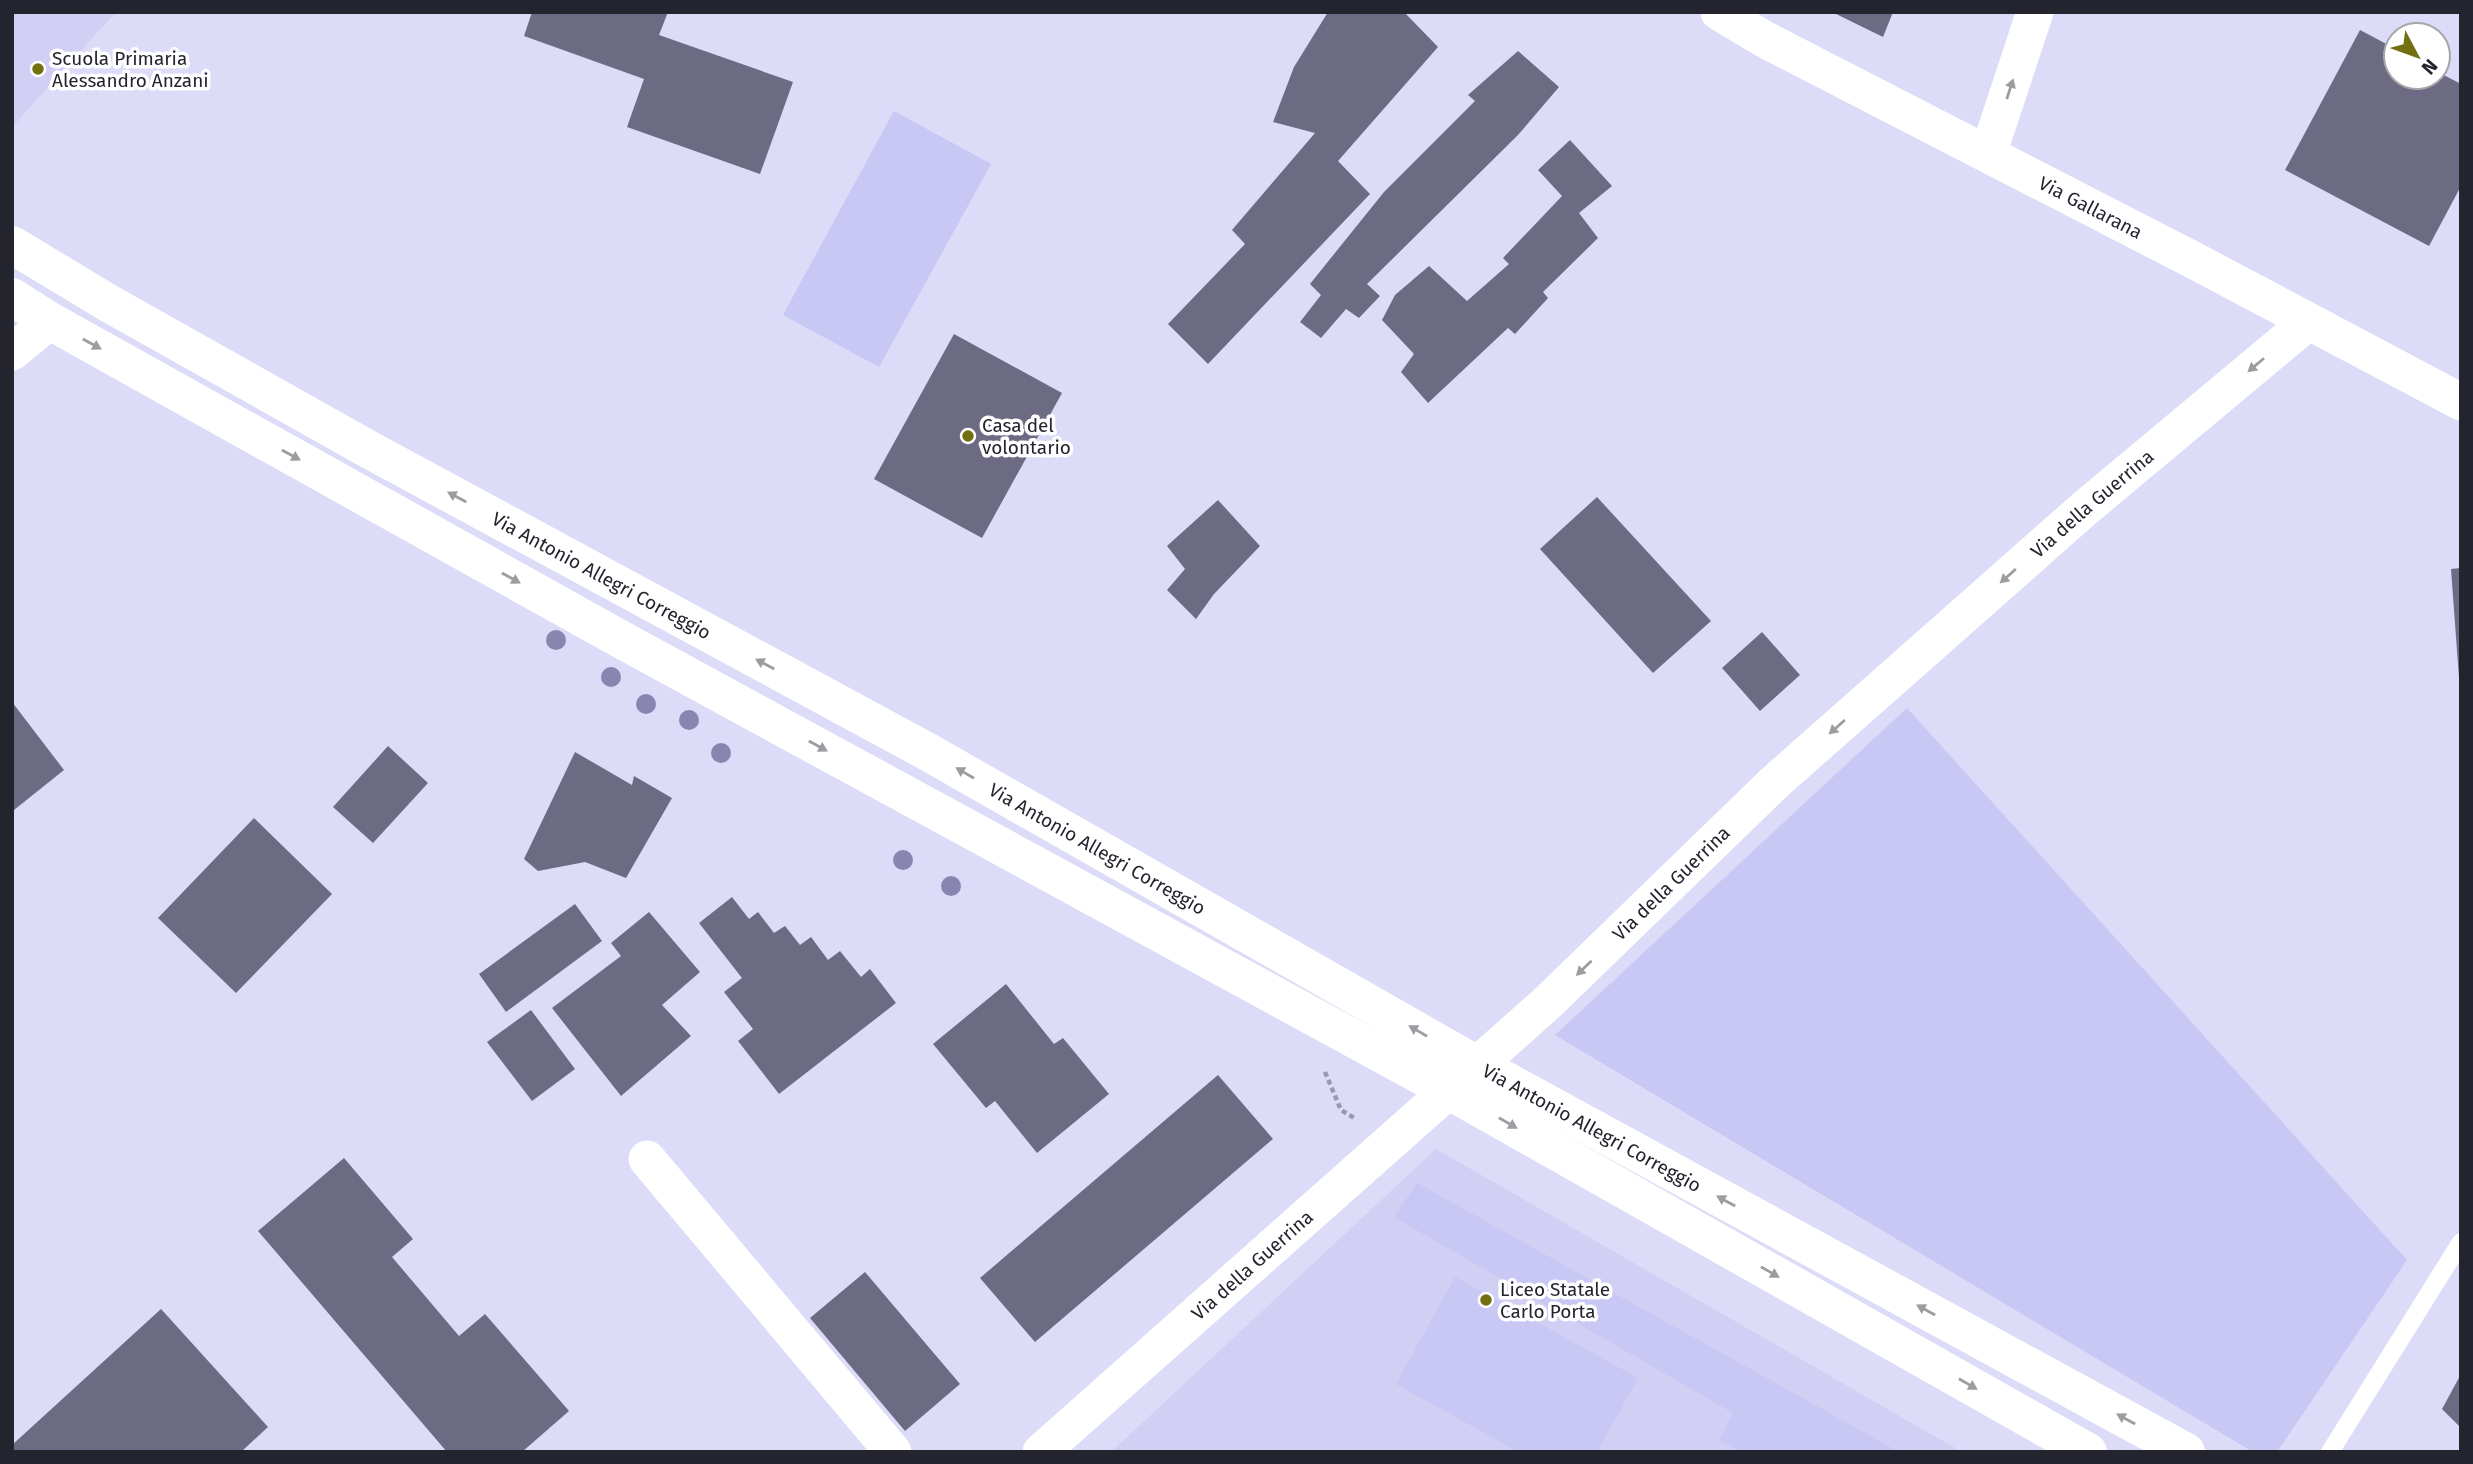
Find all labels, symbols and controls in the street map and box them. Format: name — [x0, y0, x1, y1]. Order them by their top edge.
north arrow — [2382, 21, 2452, 91]
place label: Scuola Primaria Alessandro Anzani — [52, 47, 209, 92]
text: N — [2417, 55, 2442, 79]
marker: Scuola Primaria Alessandro Anzani — [30, 61, 46, 77]
one-way arrow — [2005, 79, 2015, 100]
street label: Via Gallarana — [2035, 171, 2146, 243]
one-way arrow — [82, 338, 102, 350]
one-way arrow — [2247, 357, 2264, 372]
place label: Casa del volontario — [982, 414, 1071, 459]
marker: Casa del volontario — [960, 428, 976, 444]
street label: Via della Guerrina — [2026, 444, 2158, 562]
one-way arrow — [281, 449, 300, 461]
one-way arrow — [447, 492, 467, 504]
street label: Via Antonio Allegri Correggio — [488, 507, 715, 644]
one-way arrow — [1999, 568, 2017, 584]
one-way arrow — [501, 572, 520, 584]
one-way arrow — [755, 658, 775, 670]
one-way arrow — [1829, 719, 1846, 734]
one-way arrow — [808, 740, 827, 752]
one-way arrow — [955, 767, 974, 779]
street label: Via Antonio Allegri Correggio — [985, 778, 1210, 919]
street label: Via della Guerrina — [1607, 821, 1734, 945]
one-way arrow — [1575, 959, 1592, 976]
one-way arrow — [1408, 1025, 1428, 1037]
street label: Via Antonio Allegri Correggio — [1479, 1059, 1705, 1197]
one-way arrow — [1498, 1117, 1518, 1129]
one-way arrow — [1717, 1195, 1736, 1207]
street label: Via della Guerrina — [1187, 1205, 1317, 1325]
one-way arrow — [1760, 1266, 1780, 1278]
place label: Liceo Statale Carlo Porta — [1500, 1278, 1610, 1323]
marker: Liceo Statale Carlo Porta — [1478, 1292, 1494, 1308]
one-way arrow — [1916, 1304, 1936, 1316]
one-way arrow — [1958, 1378, 1978, 1390]
one-way arrow — [2116, 1413, 2135, 1425]

